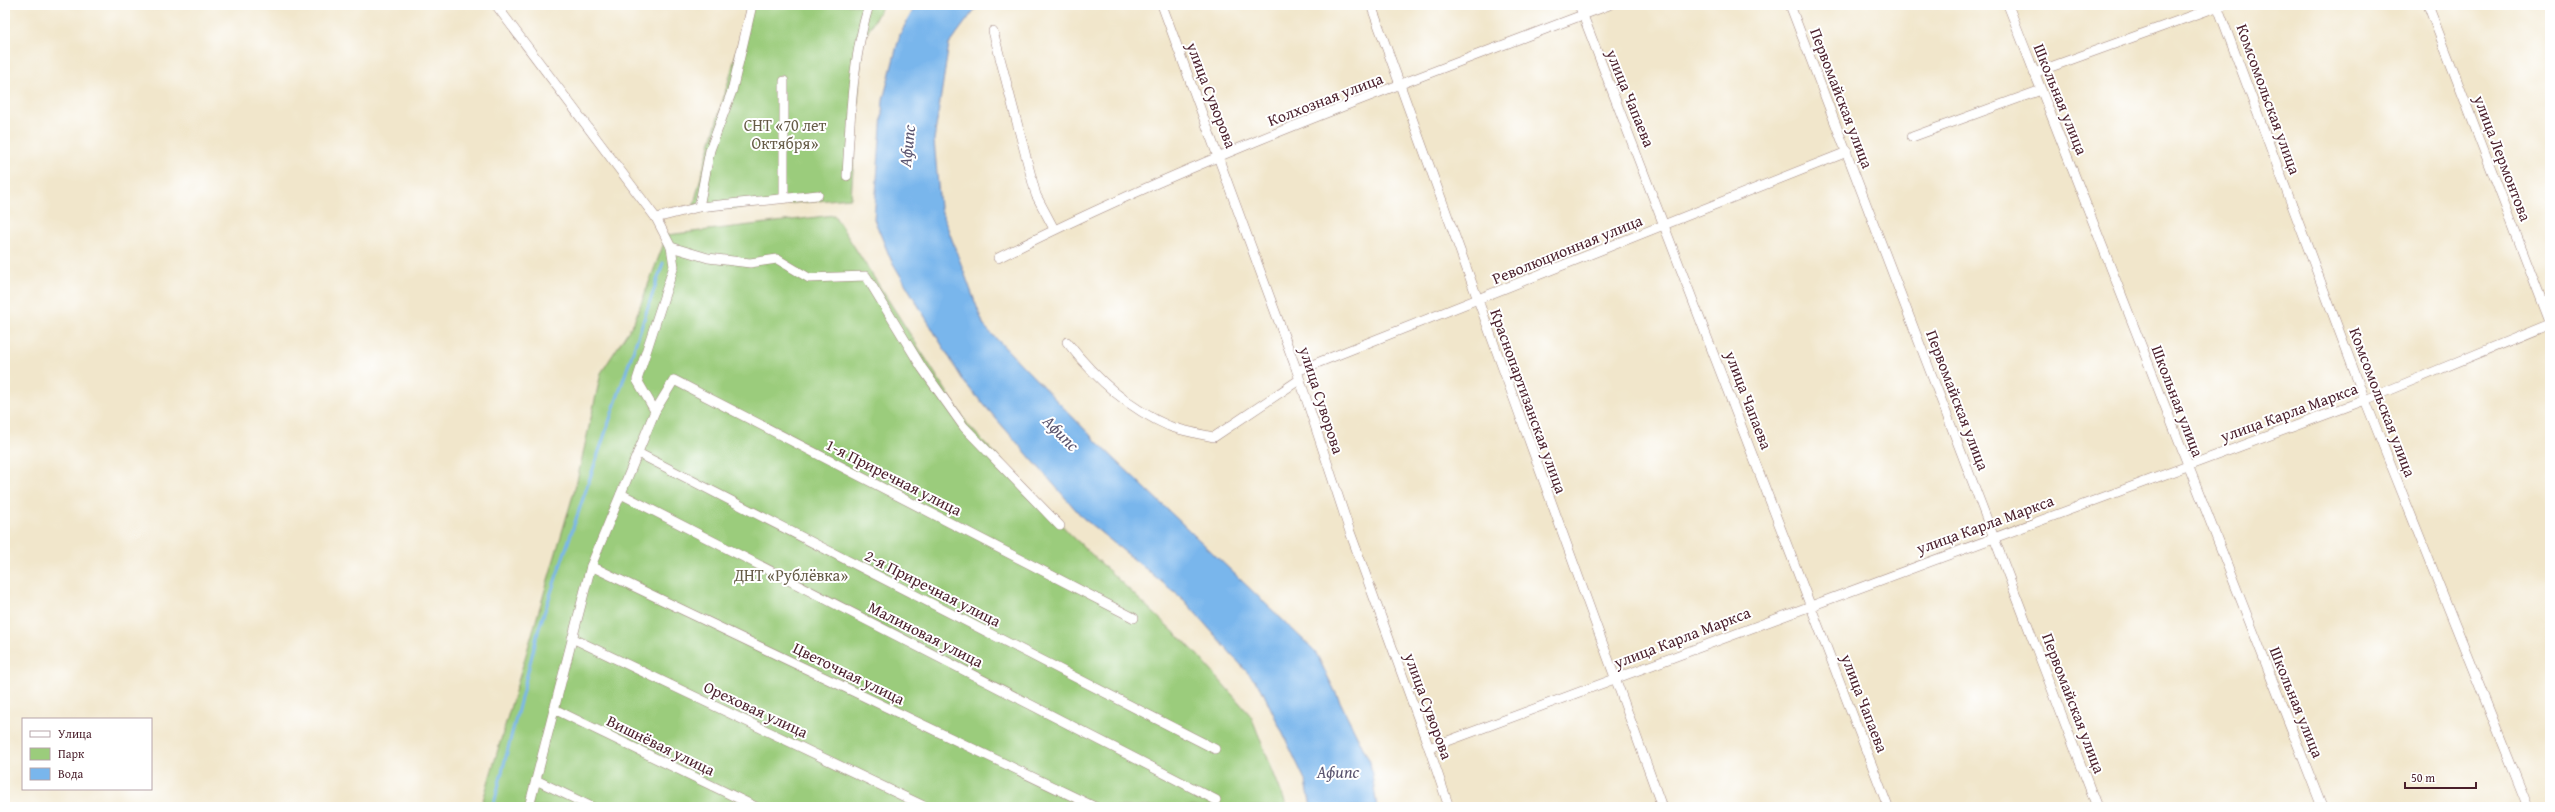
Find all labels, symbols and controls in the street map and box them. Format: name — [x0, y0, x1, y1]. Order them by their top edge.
street label: Комсомольская улица — [2231, 20, 2308, 178]
street label: Первомайская улица — [1804, 24, 1880, 172]
street label: улица Суворова — [1180, 38, 1243, 152]
street label: Школьная улица — [2028, 40, 2094, 159]
street label: улица Чапаева — [1600, 45, 1662, 151]
street label: Колхозная улица — [1264, 66, 1386, 132]
street label: улица Лермонтова — [2468, 91, 2538, 225]
park label: СНТ «70 лет Октября» — [744, 113, 827, 155]
water label: Афипс — [892, 123, 921, 169]
street label: Революционная улица — [1488, 208, 1646, 290]
street label: Краснопартизанская улица — [1484, 305, 1574, 497]
street label: Комсомольская улица — [2343, 324, 2423, 481]
street label: Первомайская улица — [1920, 326, 1996, 474]
street label: улица Суворова — [1293, 342, 1351, 457]
street label: Школьная улица — [2146, 342, 2210, 461]
street label: улица Чапаева — [1719, 346, 1779, 453]
street label: улица Карла Маркса — [2216, 376, 2361, 448]
water label: Афипс — [1037, 408, 1085, 457]
street label: 1-я Приречная улица — [822, 432, 966, 522]
street label: улица Карла Маркса — [1912, 488, 2057, 560]
street label: 2-я Приречная улица — [861, 543, 1005, 633]
park label: ДНТ «Рублёвка» — [733, 563, 848, 587]
street label: Малиновая улица — [864, 595, 988, 674]
street label: улица Карла Маркса — [1609, 600, 1754, 674]
street label: Первомайская улица — [2036, 629, 2112, 777]
street label: Цветочная улица — [789, 636, 909, 711]
street label: Школьная улица — [2264, 643, 2330, 762]
street label: улица Суворова — [1398, 648, 1460, 763]
street label: улица Чапаева — [1835, 649, 1895, 756]
street label: Ореховая улица — [700, 674, 812, 744]
street label: Вишнёвая улица — [603, 708, 720, 782]
legend — [22, 718, 152, 790]
text: Улица — [58, 725, 92, 742]
text: Парк — [58, 745, 85, 762]
water label: Афипс — [1316, 759, 1359, 784]
scale bar — [2405, 764, 2476, 790]
text: Вода — [58, 765, 83, 782]
text: 50 m — [2411, 769, 2435, 786]

